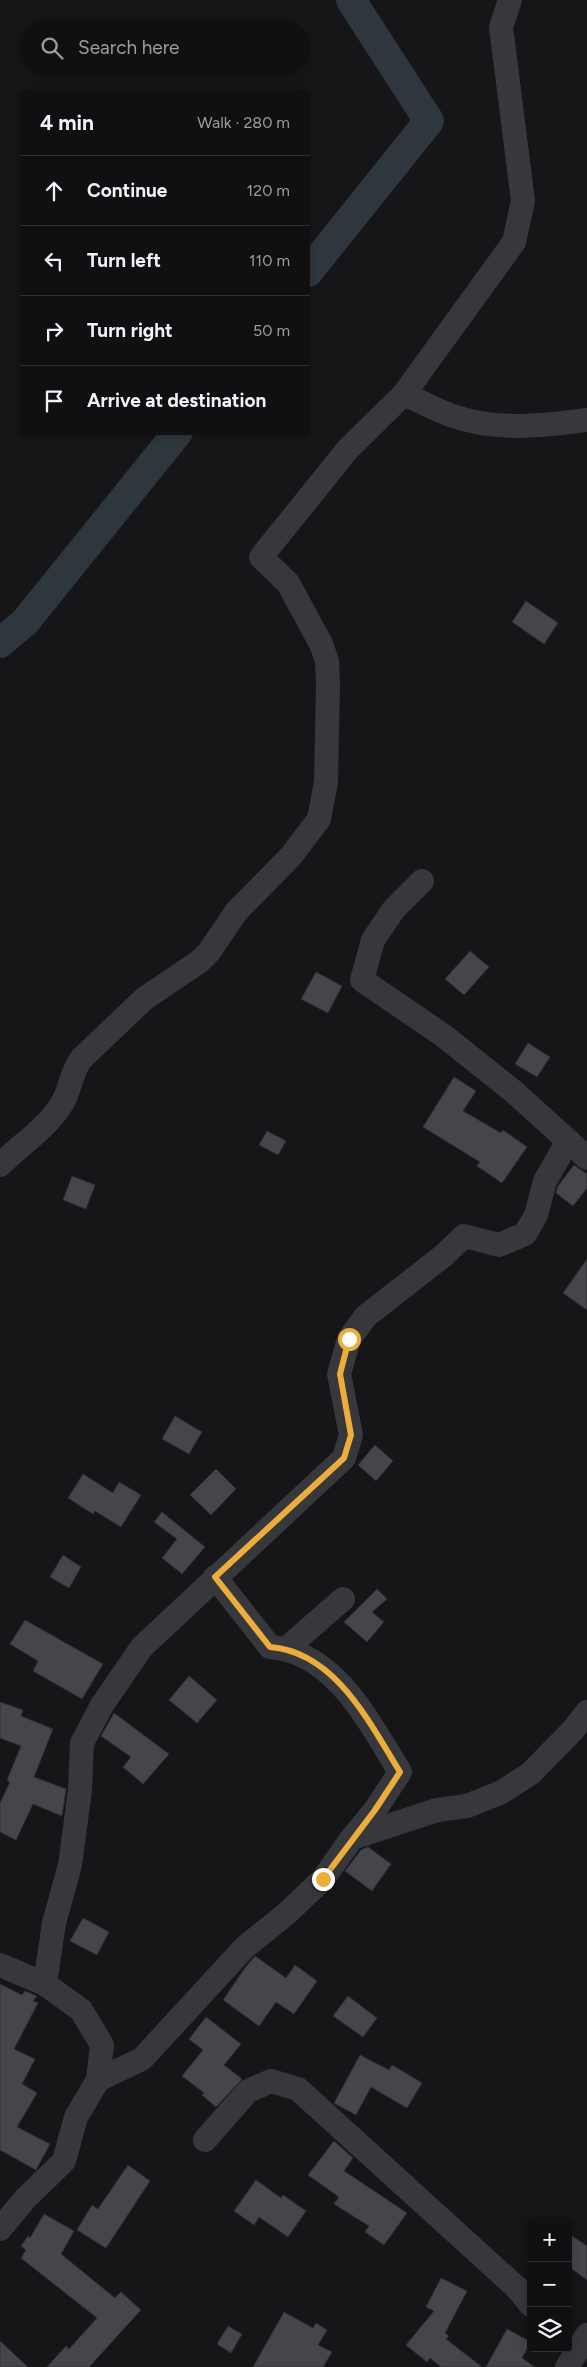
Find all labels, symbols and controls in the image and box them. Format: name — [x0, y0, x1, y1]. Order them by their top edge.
search box — [20, 20, 310, 75]
icon: search — [38, 34, 66, 62]
text: Search here — [78, 36, 180, 59]
text: 4 min — [40, 110, 94, 135]
text: Walk · 280 m — [197, 113, 290, 132]
icon: ahead — [40, 177, 68, 205]
text: Continue — [87, 179, 167, 202]
text: 120 m — [247, 181, 290, 200]
icon: left — [40, 247, 68, 275]
text: Turn left — [87, 249, 161, 272]
text: 110 m — [249, 251, 290, 270]
icon: right — [40, 317, 68, 345]
text: Turn right — [87, 319, 173, 342]
text: 50 m — [253, 321, 290, 340]
icon: arrive — [40, 387, 68, 415]
text: Arrive at destination — [87, 389, 266, 412]
route start — [338, 1328, 361, 1351]
route end — [312, 1868, 335, 1891]
map controls — [527, 2217, 572, 2352]
button: + — [527, 2217, 572, 2262]
button: − — [527, 2262, 572, 2307]
button: layers — [527, 2307, 572, 2352]

